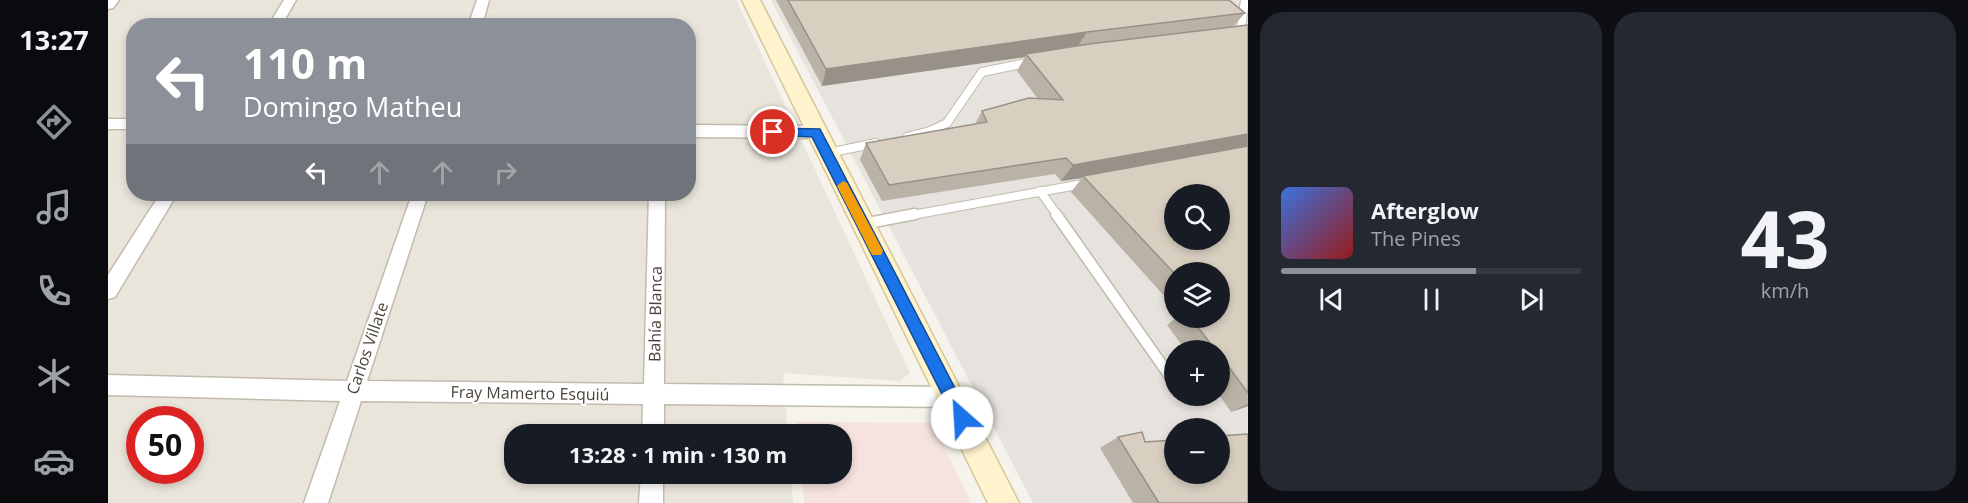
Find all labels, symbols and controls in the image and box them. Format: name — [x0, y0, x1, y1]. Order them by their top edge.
text: 13:27 — [19, 21, 89, 58]
text: 110 m — [243, 34, 367, 91]
icon: left — [144, 42, 222, 120]
text: Domingo Matheu — [243, 88, 462, 125]
icon: directions — [33, 101, 75, 143]
pin — [747, 106, 798, 157]
icon: arrive — [756, 115, 789, 148]
icon: left — [300, 156, 333, 189]
icon: ahead — [363, 156, 396, 189]
icon: ahead — [426, 156, 459, 189]
icon: right — [489, 156, 522, 189]
map controls — [1164, 184, 1230, 484]
button: search — [1164, 184, 1230, 250]
text: 43 — [1740, 185, 1830, 291]
icon: music — [33, 186, 75, 228]
text: Afterglow — [1371, 195, 1479, 225]
text: The Pines — [1371, 225, 1461, 252]
button: layers — [1164, 262, 1230, 328]
street label: Bahía Blanca — [643, 266, 667, 362]
icon: phone — [33, 270, 75, 312]
text: km/h — [1761, 277, 1809, 304]
icon: previous — [1315, 283, 1348, 316]
icon: pause — [1415, 283, 1448, 316]
icon: next — [1515, 283, 1548, 316]
street label: Carlos Villate — [341, 299, 393, 397]
button: + — [1164, 340, 1230, 406]
icon: climate — [33, 355, 75, 397]
street label: Fray Mamerto Esquiú — [450, 381, 610, 405]
position arrow — [930, 386, 994, 450]
speed limit sign: 50 — [126, 406, 204, 484]
button: − — [1164, 418, 1230, 484]
text: 13:28 · 1 min · 130 m — [569, 439, 787, 469]
icon: car — [33, 440, 75, 482]

